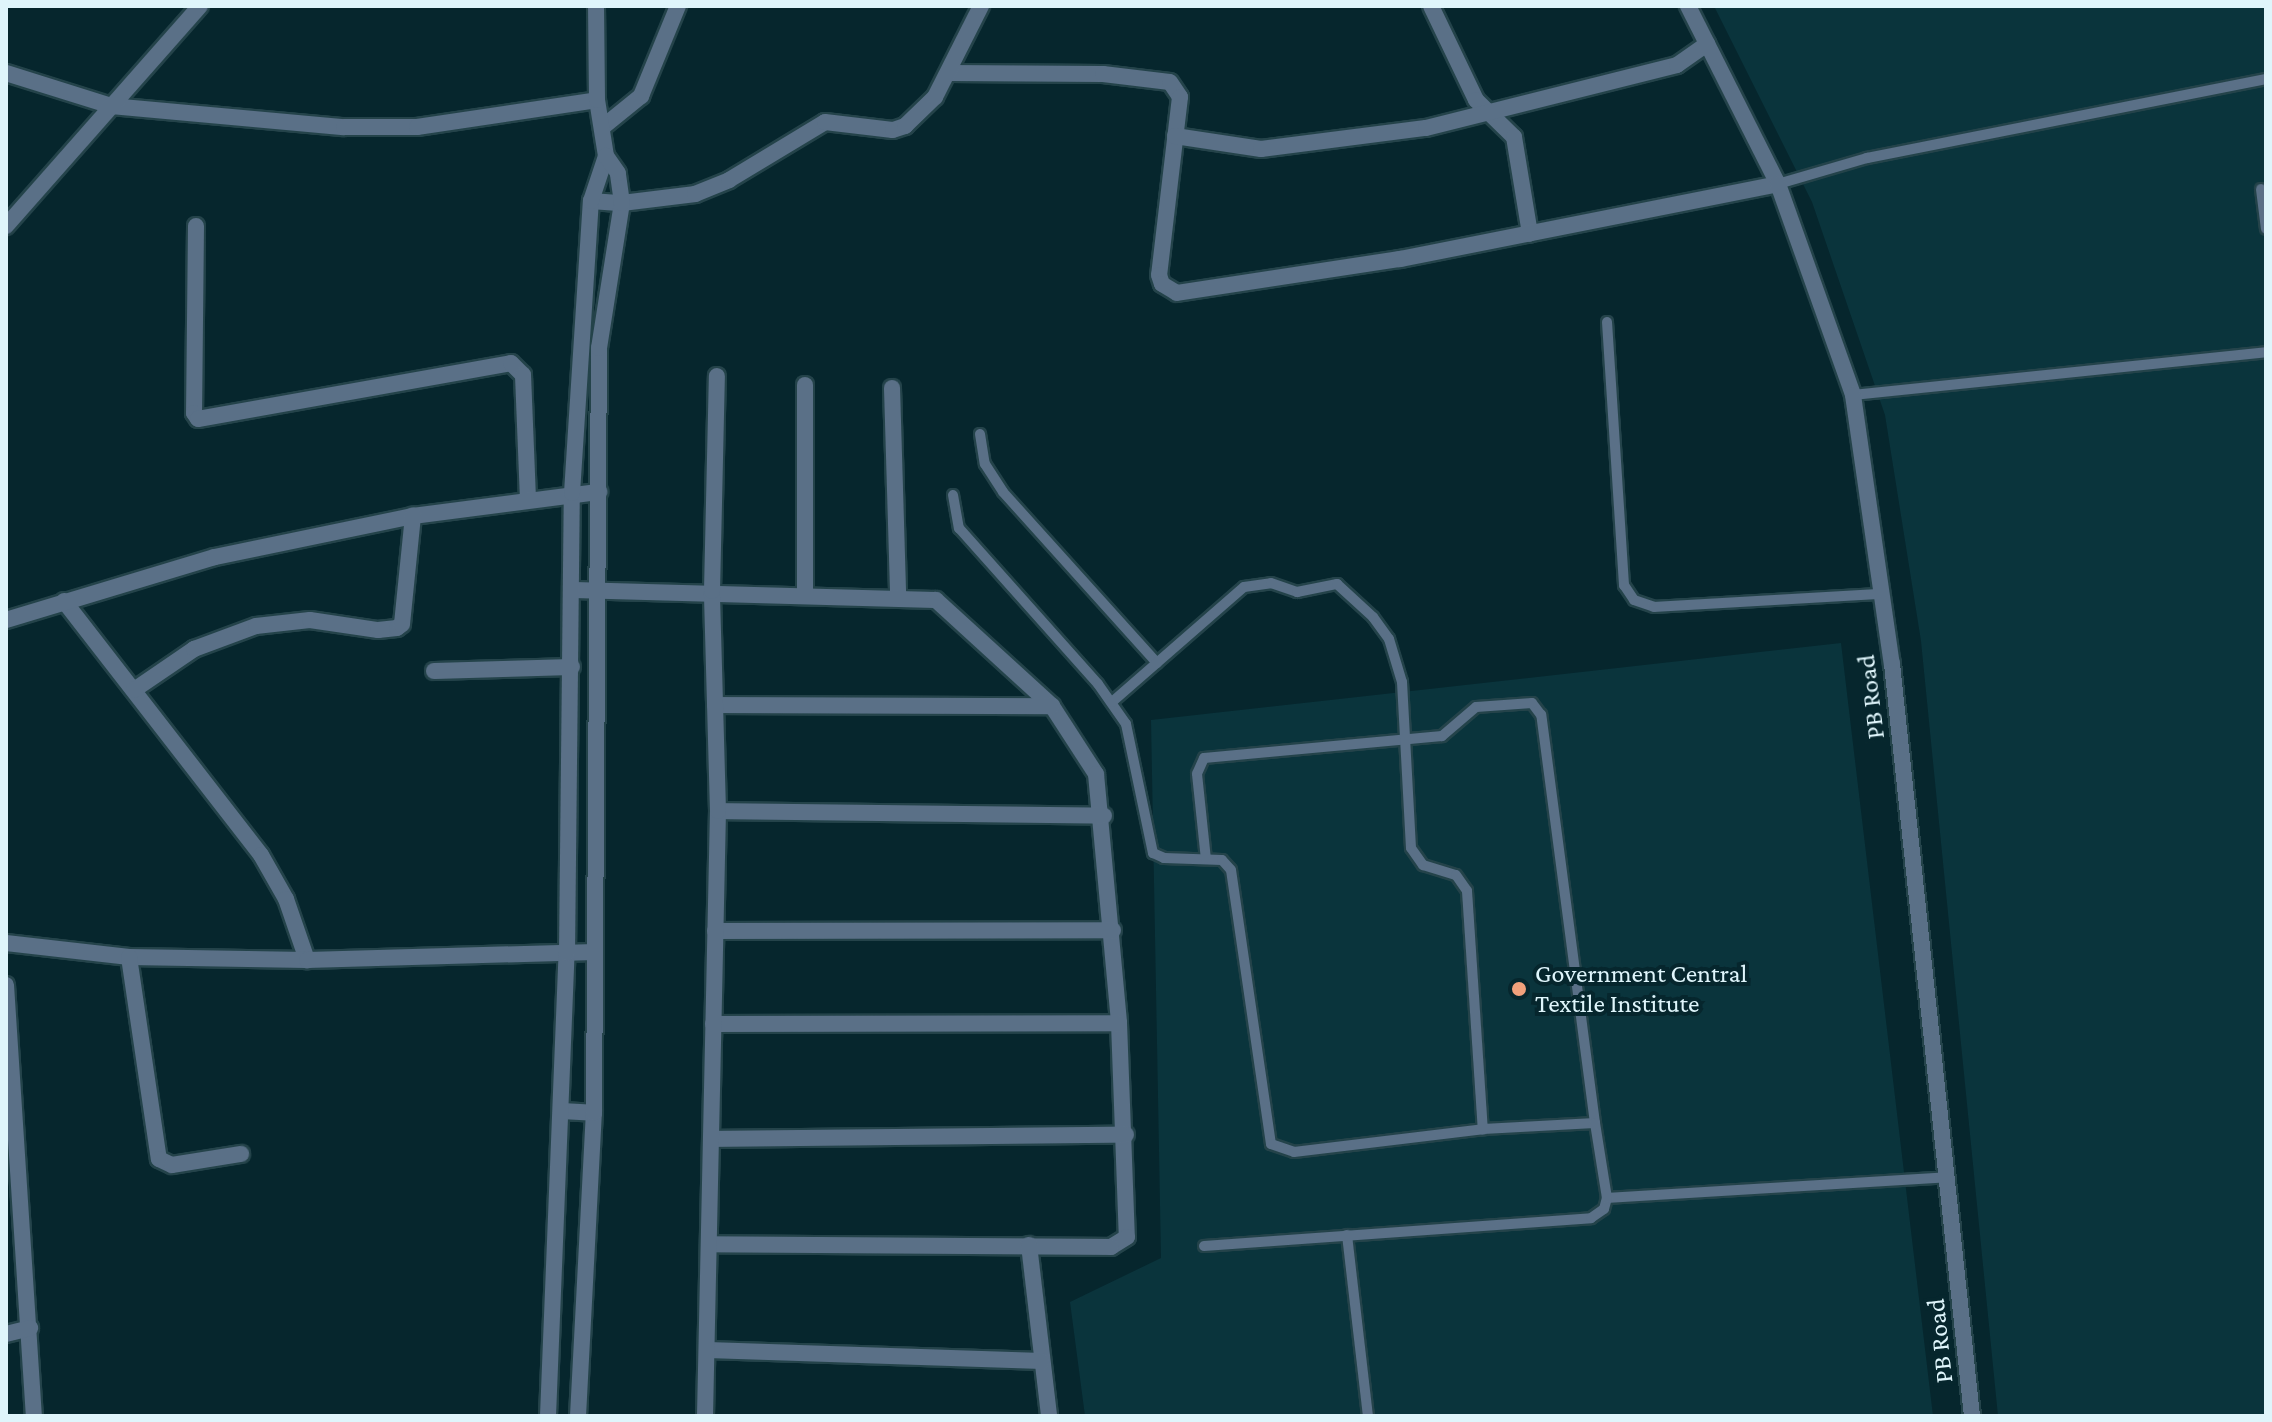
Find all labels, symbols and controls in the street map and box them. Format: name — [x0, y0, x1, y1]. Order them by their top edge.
street label: PB Road — [1850, 653, 1892, 741]
place label: Government Central Textile Institute — [1535, 958, 1747, 1020]
marker: Government Central Textile Institute — [1510, 980, 1528, 998]
street label: PB Road — [1920, 1297, 1960, 1385]

